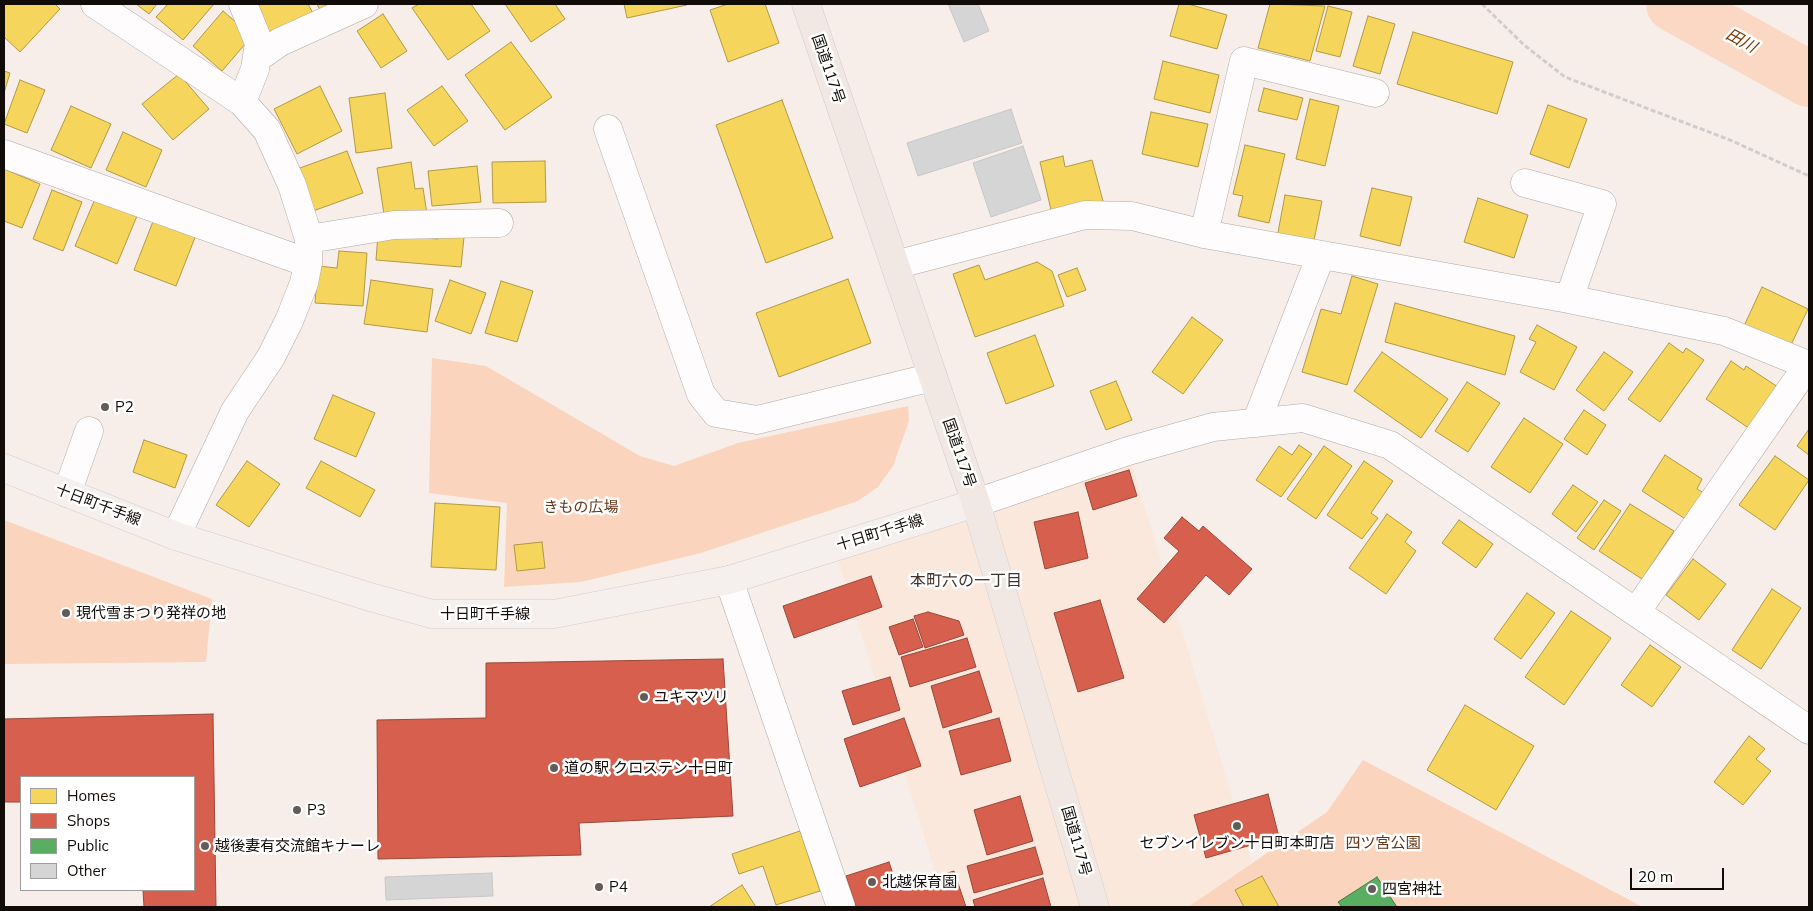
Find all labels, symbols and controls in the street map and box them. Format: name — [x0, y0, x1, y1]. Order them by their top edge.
water label: 田川 — [1722, 25, 1760, 57]
street label: 国道117号 — [808, 32, 848, 106]
place label: P2 — [115, 398, 134, 416]
marker: P2 — [99, 401, 111, 413]
street label: 国道117号 — [939, 416, 979, 490]
street label: 十日町千手線 — [53, 480, 143, 530]
park label: きもの広場 — [544, 498, 618, 516]
street label: 十日町千手線 — [834, 511, 926, 555]
district label: 本町六の一丁目 — [910, 571, 1022, 591]
place label: 現代雪まつり発祥の地 — [76, 604, 226, 622]
street label: 十日町千手線 — [440, 605, 530, 623]
marker: 現代雪まつり発祥の地 — [60, 607, 72, 619]
place label: ユキマツリ — [654, 688, 729, 706]
marker: ユキマツリ — [638, 691, 650, 703]
place label: 道の駅 クロステン十日町 — [564, 759, 733, 777]
marker: 道の駅 クロステン十日町 — [548, 762, 560, 774]
legend — [20, 776, 195, 891]
text: Homes — [67, 786, 116, 805]
place label: P3 — [307, 801, 326, 819]
marker: P3 — [291, 804, 303, 816]
street label: 国道117号 — [1057, 804, 1095, 878]
text: Shops — [67, 811, 110, 830]
marker: セブンイレブン十日町本町店 — [1231, 820, 1243, 832]
place label: セブンイレブン十日町本町店 — [1140, 834, 1334, 852]
park label: 四ツ宮公園 — [1346, 834, 1420, 852]
text: Public — [67, 836, 109, 855]
place label: 越後妻有交流館キナーレ — [215, 837, 380, 855]
marker: 越後妻有交流館キナーレ — [199, 840, 211, 852]
scale bar — [1633, 858, 1727, 890]
text: Other — [67, 861, 106, 880]
text: 20 m — [1638, 867, 1673, 886]
place label: 北越保育園 — [882, 873, 957, 891]
marker: 北越保育園 — [866, 876, 878, 888]
place label: P4 — [609, 878, 628, 896]
place label: 四宮神社 — [1382, 880, 1442, 898]
marker: P4 — [593, 881, 605, 893]
marker: 四宮神社 — [1366, 883, 1378, 895]

